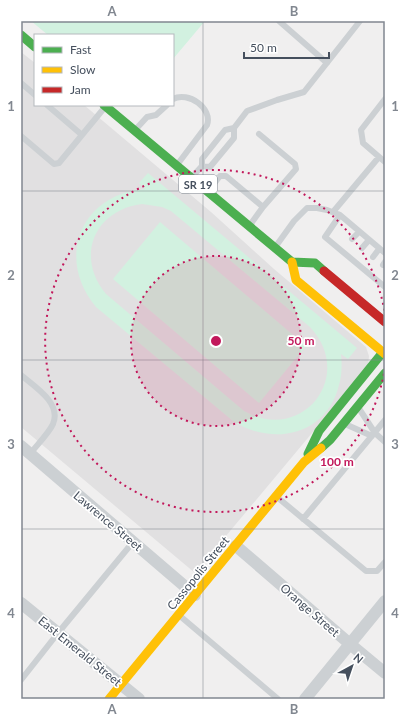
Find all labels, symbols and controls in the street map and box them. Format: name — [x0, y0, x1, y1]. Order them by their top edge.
text: A — [106, 3, 117, 19]
text: B — [290, 3, 299, 19]
legend — [34, 34, 174, 106]
scale bar — [244, 34, 329, 60]
text: 50 m — [250, 40, 277, 55]
text: Fast — [70, 42, 92, 57]
text: Slow — [70, 62, 96, 77]
text: Jam — [70, 82, 91, 97]
text: 1 — [7, 98, 15, 114]
text: 1 — [391, 98, 399, 114]
road number: SR 19 — [179, 175, 217, 193]
text: 2 — [7, 267, 15, 283]
text: 2 — [391, 267, 399, 283]
text: 50 m — [288, 333, 314, 348]
centre of rings — [209, 334, 223, 348]
text: 3 — [7, 436, 15, 452]
text: 3 — [391, 436, 399, 452]
text: 100 m — [320, 454, 354, 469]
street label: Lawrence Street — [71, 488, 146, 555]
street label: Cassopolis Street — [164, 533, 233, 613]
street label: Orange Street — [277, 580, 343, 640]
text: 4 — [7, 605, 15, 621]
text: 4 — [391, 605, 399, 621]
street label: East Emerald Street — [35, 613, 125, 690]
north arrow — [332, 646, 372, 686]
text: N — [351, 650, 366, 666]
text: A — [106, 701, 117, 717]
text: B — [290, 701, 299, 717]

